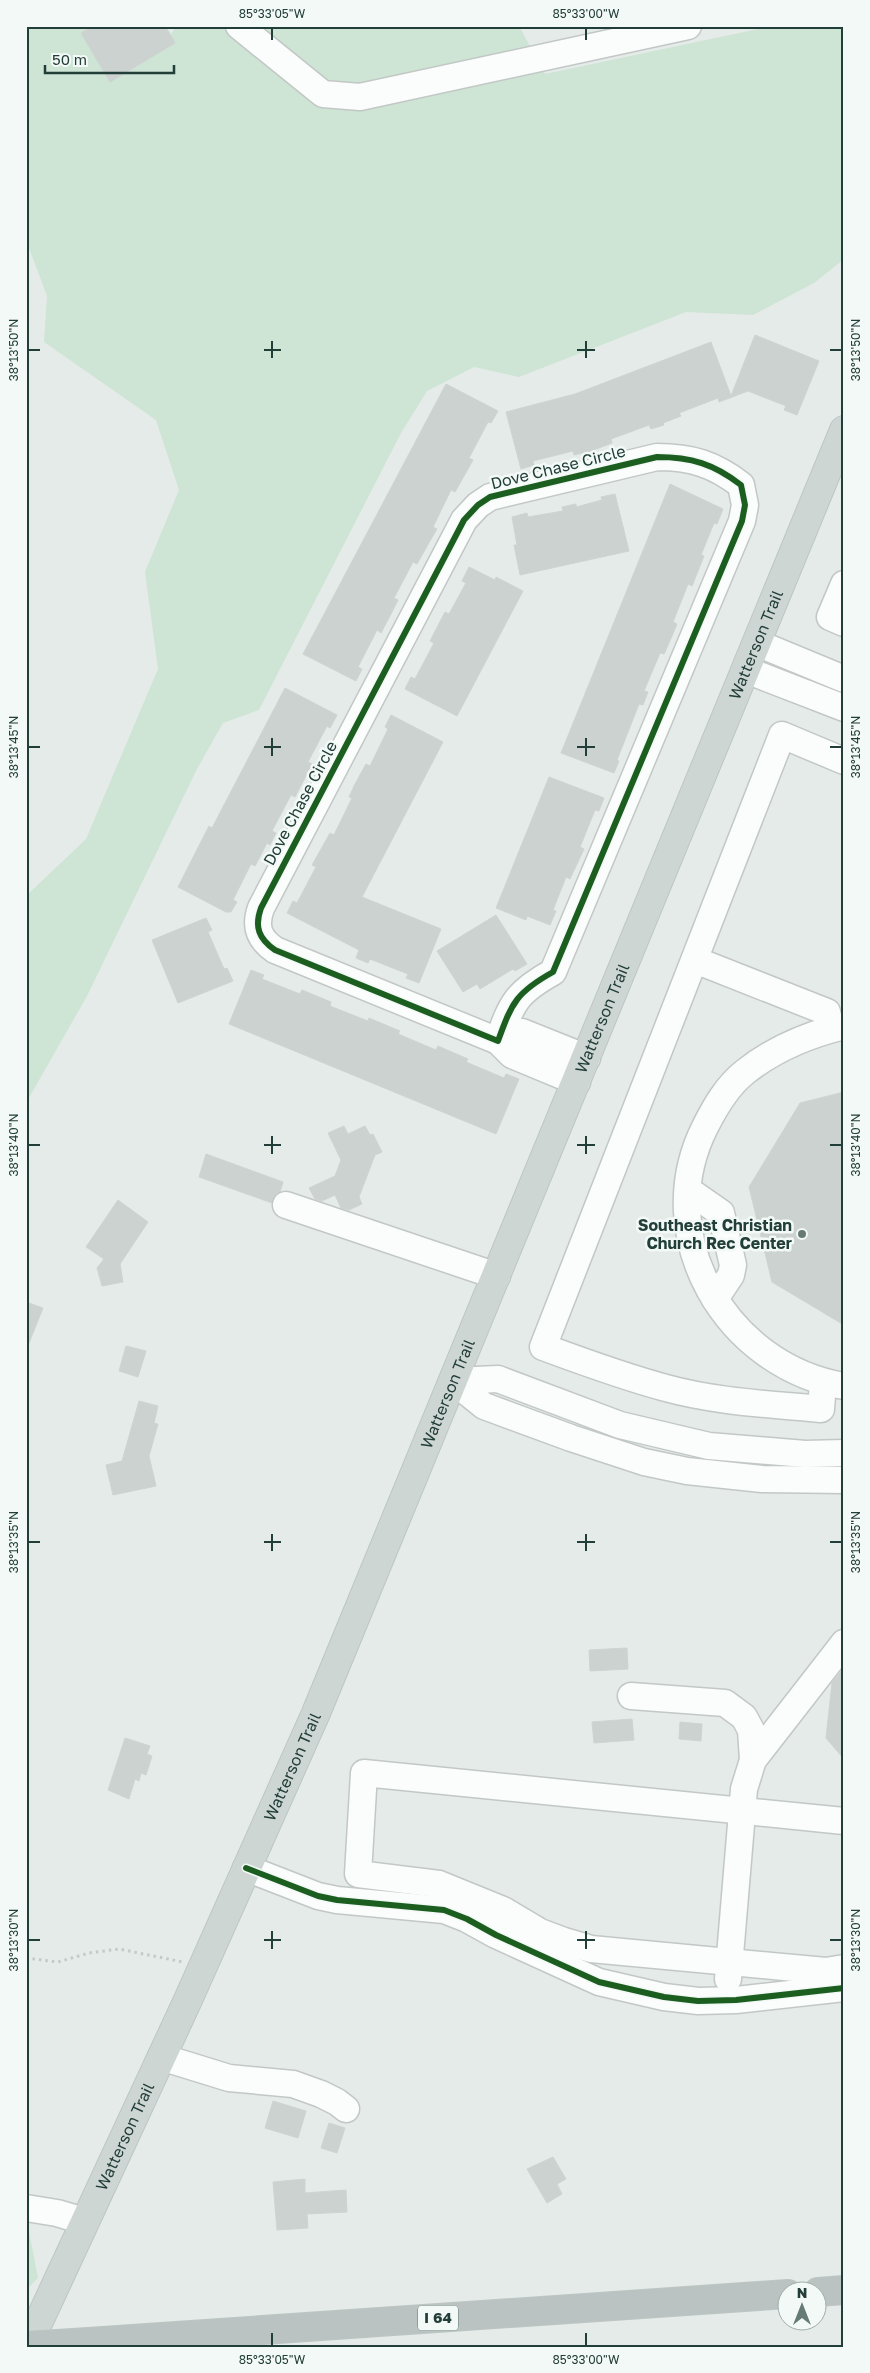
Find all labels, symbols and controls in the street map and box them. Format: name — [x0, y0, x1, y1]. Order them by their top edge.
text: 85°33'05"W — [239, 6, 306, 21]
text: 85°33'00"W — [553, 6, 620, 21]
scale bar — [45, 42, 174, 74]
text: 50 m — [52, 50, 87, 68]
text: 38°13'50"N — [6, 319, 21, 381]
text: 38°13'50"N — [848, 319, 863, 381]
street label: Dove Chase Circle — [489, 441, 627, 493]
street label: Watterson Trail — [724, 587, 787, 703]
text: 38°13'45"N — [6, 716, 21, 778]
text: 38°13'45"N — [848, 716, 863, 778]
street label: Dove Chase Circle — [259, 737, 341, 869]
street label: Watterson Trail — [570, 960, 633, 1076]
text: 38°13'40"N — [6, 1113, 21, 1177]
text: 38°13'40"N — [848, 1113, 863, 1177]
place label: Southeast Christian Church Rec Center — [638, 1215, 792, 1253]
marker: Southeast Christian Church Rec Center — [796, 1228, 808, 1240]
street label: Watterson Trail — [416, 1336, 479, 1452]
text: 38°13'35"N — [6, 1511, 21, 1573]
text: 38°13'35"N — [848, 1511, 863, 1573]
street label: Watterson Trail — [259, 1709, 325, 1824]
text: 38°13'30"N — [6, 1909, 21, 1971]
text: 38°13'30"N — [848, 1909, 863, 1971]
street label: Watterson Trail — [91, 2079, 158, 2194]
north arrow — [778, 2280, 828, 2330]
text: N — [797, 2284, 807, 2301]
road number: I 64 — [418, 2306, 458, 2330]
text: 85°33'05"W — [239, 2352, 306, 2367]
text: 85°33'00"W — [553, 2352, 620, 2367]

